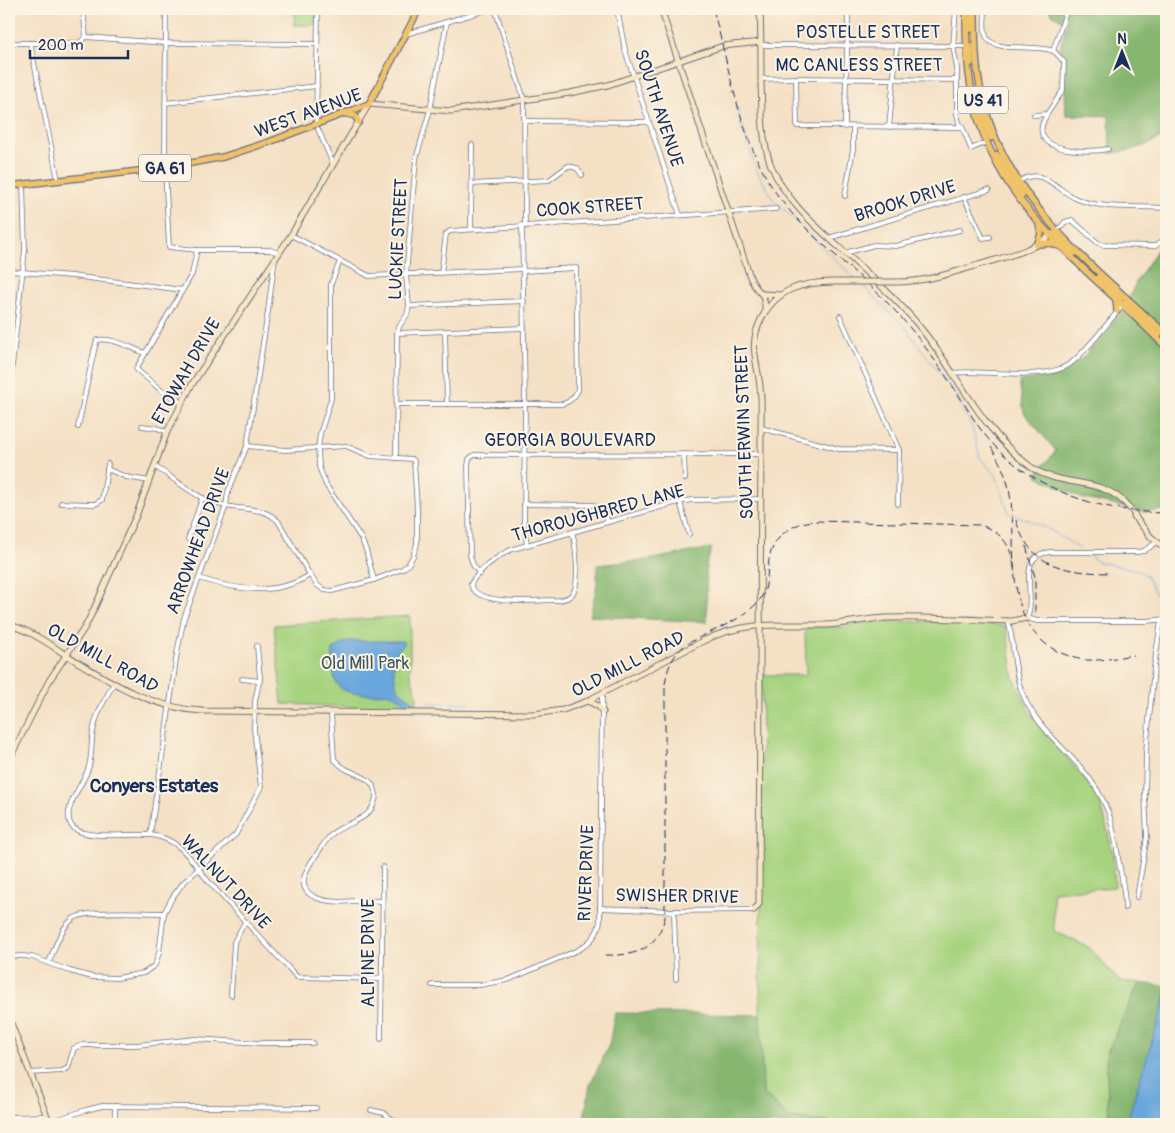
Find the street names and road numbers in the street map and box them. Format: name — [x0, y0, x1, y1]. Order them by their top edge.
street label: POSTELLE STREET — [796, 21, 940, 44]
street label: SOUTH AVENUE — [629, 46, 688, 170]
street label: MC CANLESS STREET — [776, 54, 942, 77]
street label: WEST AVENUE — [251, 83, 365, 144]
road number: US 41 — [958, 86, 1008, 114]
road number: GA 61 — [139, 154, 191, 182]
street label: BROOK DRIVE — [852, 175, 959, 228]
street label: LUCKIE STREET — [384, 178, 413, 301]
street label: COOK STREET — [536, 192, 645, 223]
street label: ETOWAH DRIVE — [147, 314, 226, 429]
street label: SOUTH ERWIN STREET — [730, 344, 759, 520]
street label: GEORGIA BOULEVARD — [484, 429, 656, 452]
street label: ARROWHEAD DRIVE — [161, 465, 236, 617]
street label: THOROUGHBRED LANE — [509, 479, 687, 548]
street label: OLD MILL ROAD — [43, 618, 162, 699]
street label: OLD MILL ROAD — [568, 626, 689, 703]
street label: RIVER DRIVE — [573, 824, 600, 922]
street label: WALNUT DRIVE — [176, 830, 275, 934]
street label: SWISHER DRIVE — [615, 884, 739, 909]
street label: ALPINE DRIVE — [357, 898, 380, 1008]

